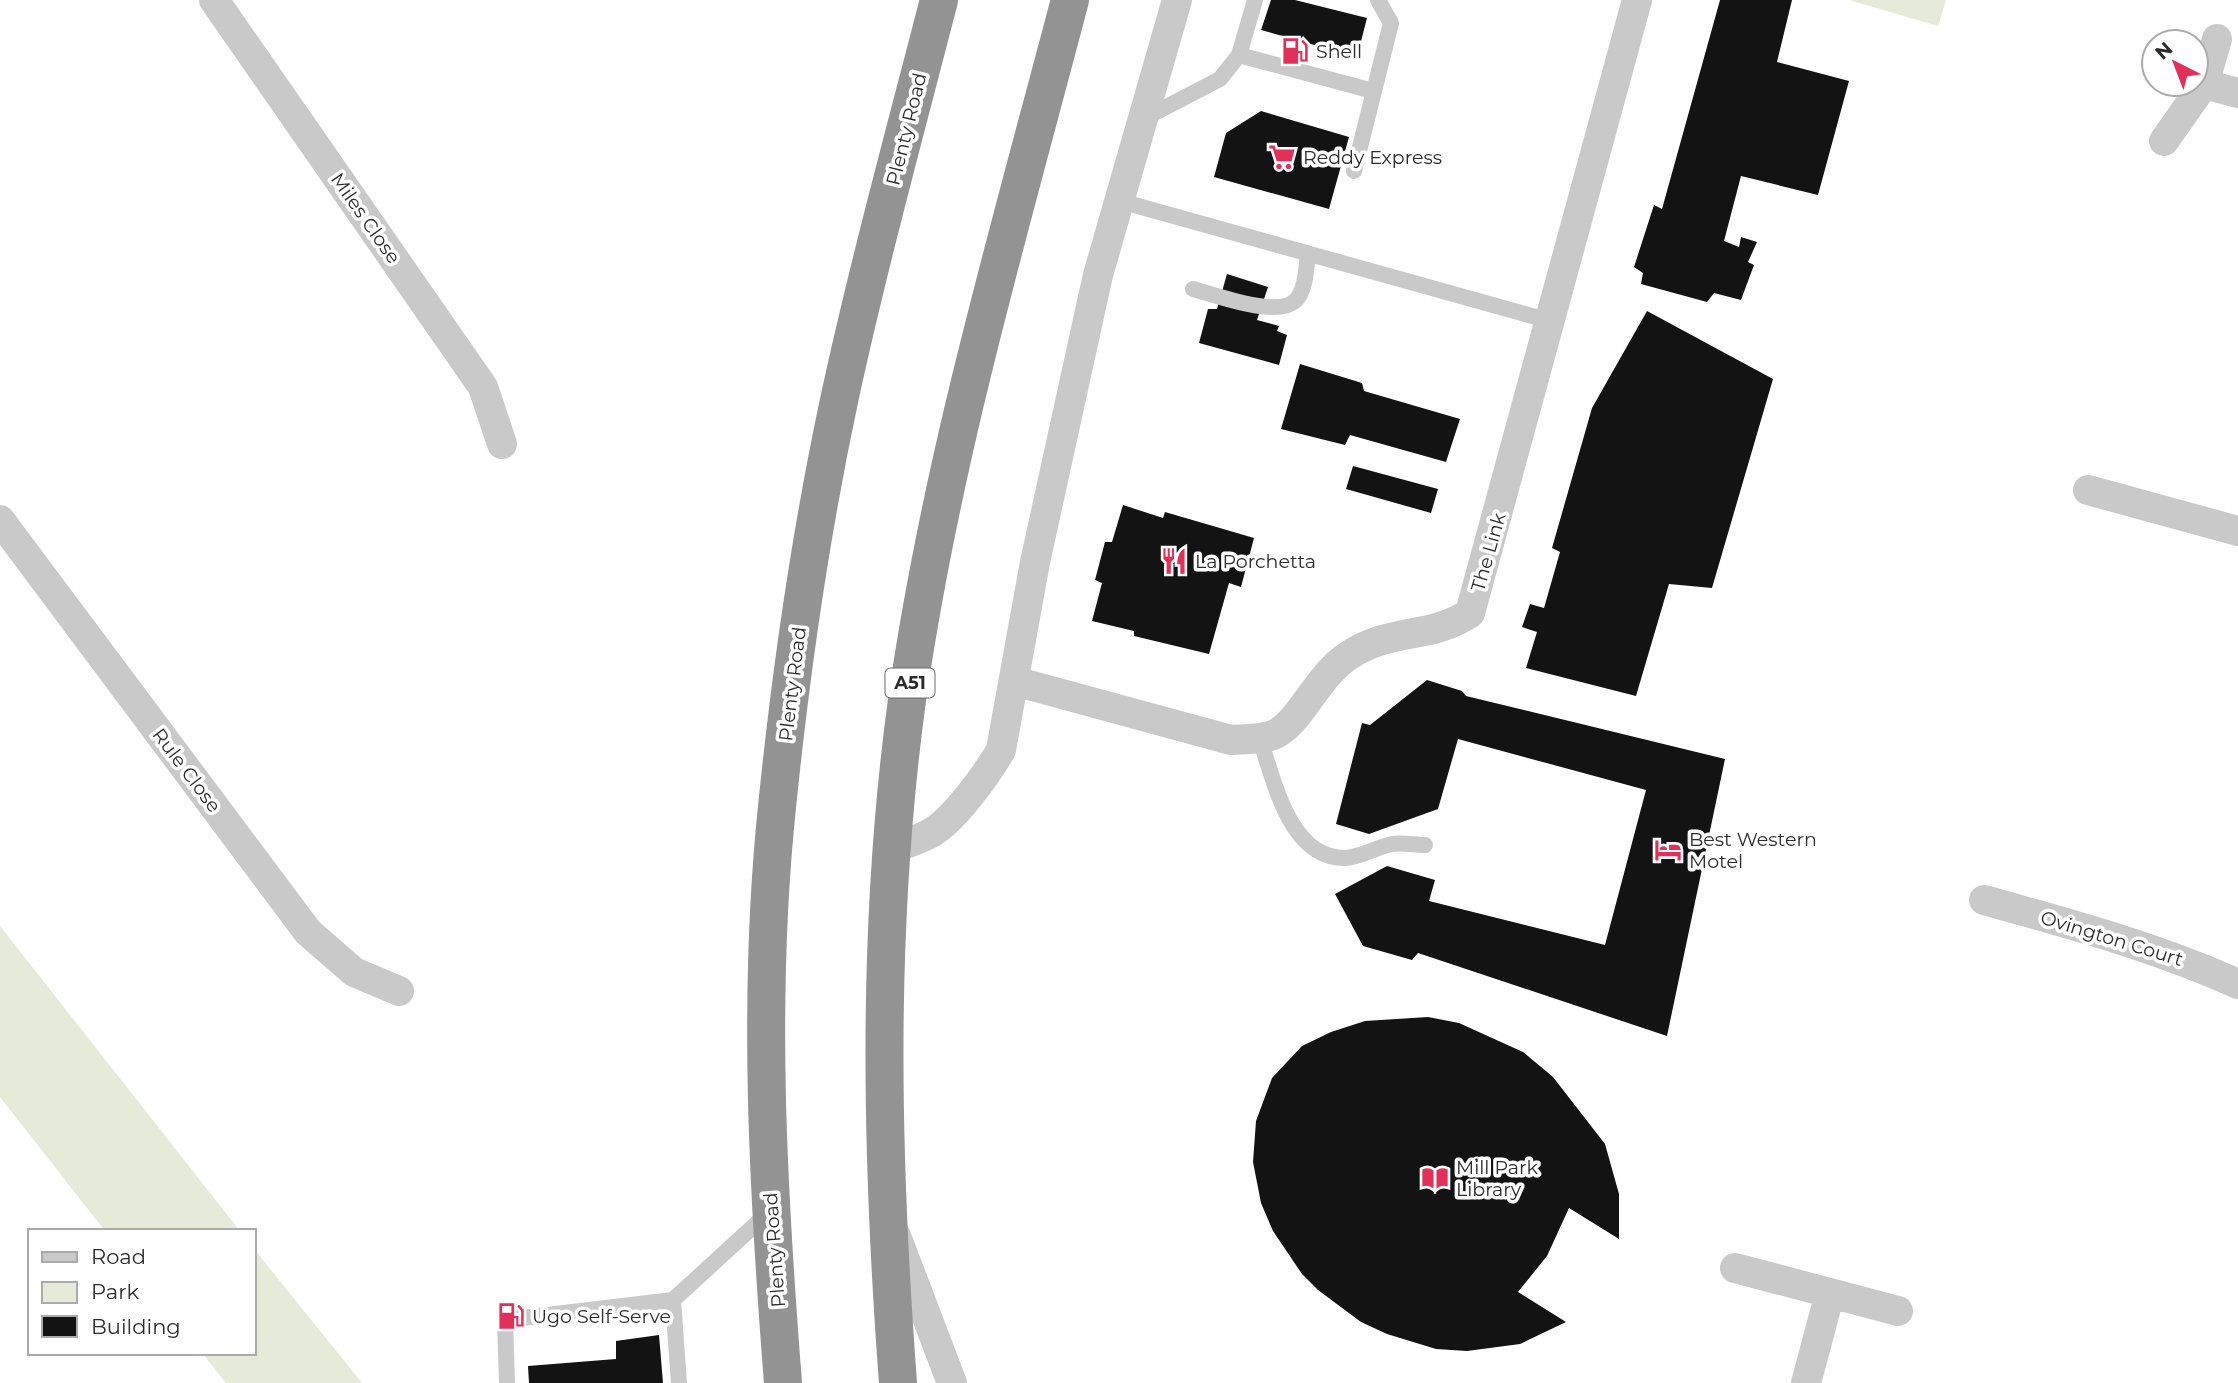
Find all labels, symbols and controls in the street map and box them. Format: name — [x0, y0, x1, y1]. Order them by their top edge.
north arrow — [2140, 28, 2210, 98]
fuel station icon: Shell — [1280, 36, 1310, 66]
text: N — [2151, 37, 2177, 64]
place label: Shell — [1316, 40, 1362, 63]
street label: Plenty Road — [881, 71, 932, 188]
supermarket icon: Reddy Express — [1267, 142, 1297, 172]
place label: Reddy Express — [1303, 146, 1442, 169]
street label: Miles Close — [326, 169, 405, 268]
street label: The Link — [1466, 510, 1511, 594]
restaurant icon: La Porchetta — [1159, 546, 1189, 576]
place label: La Porchetta — [1195, 550, 1316, 573]
street label: Plenty Road — [774, 626, 811, 743]
road number: A51 — [886, 668, 934, 698]
street label: Rule Close — [148, 724, 226, 817]
place label: Best Western Motel — [1689, 828, 1817, 873]
hotel icon: Best Western Motel — [1653, 835, 1683, 865]
street label: Ovington Court — [2038, 906, 2186, 971]
place label: Mill Park Library — [1456, 1156, 1538, 1201]
library icon: Mill Park Library — [1420, 1163, 1450, 1193]
street label: Plenty Road — [759, 1192, 790, 1308]
legend — [28, 1229, 256, 1355]
text: Road — [91, 1244, 146, 1269]
text: Park — [91, 1279, 139, 1304]
fuel station icon: Ugo Self-Serve — [496, 1301, 526, 1331]
place label: Ugo Self-Serve — [532, 1305, 671, 1328]
text: Building — [91, 1314, 181, 1339]

